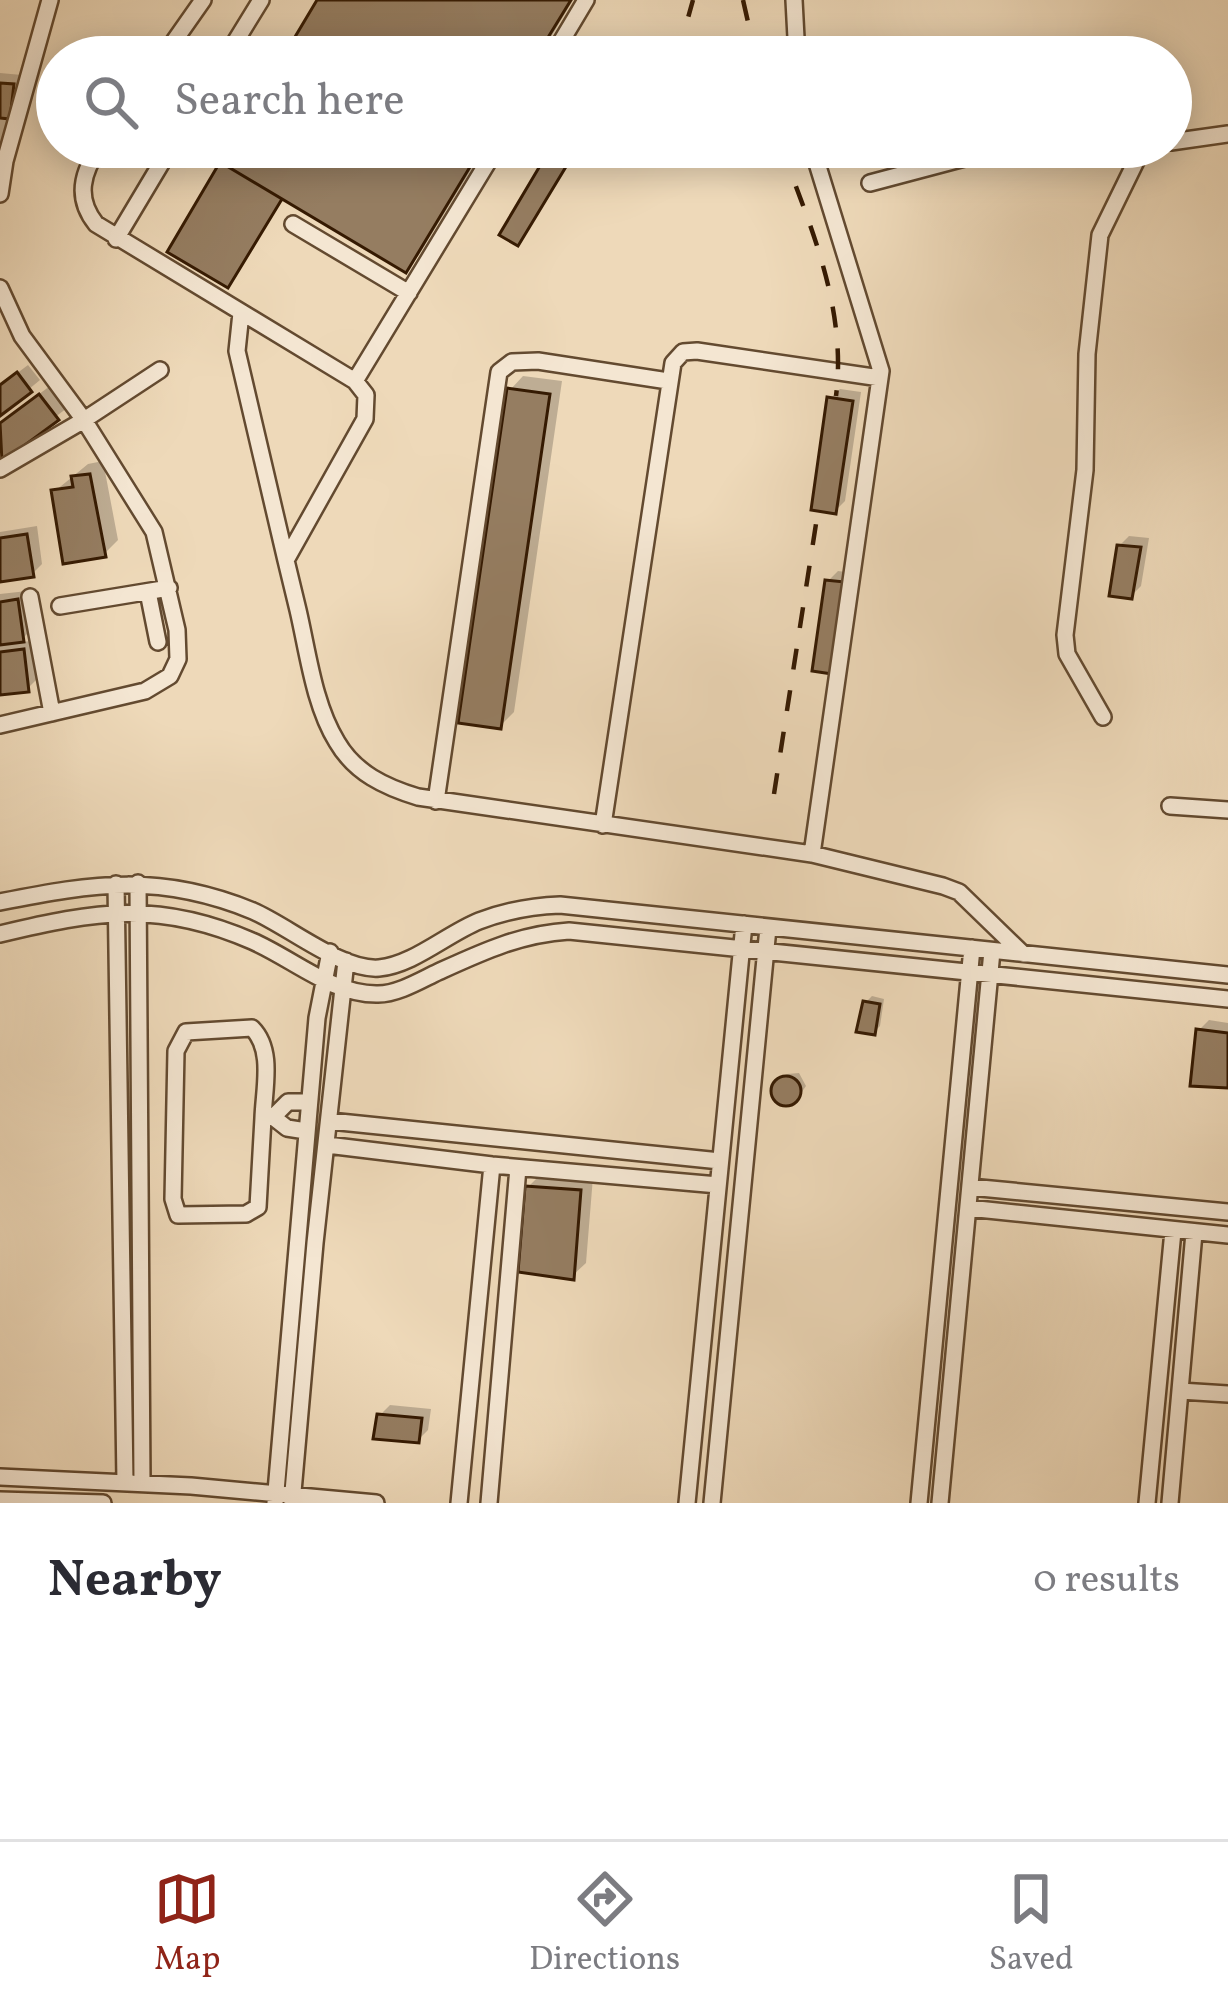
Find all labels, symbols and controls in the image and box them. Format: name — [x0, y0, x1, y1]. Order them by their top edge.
search box — [36, 36, 1192, 168]
icon: search — [78, 69, 144, 135]
text: Search here — [174, 71, 405, 134]
text: Nearby — [48, 1546, 222, 1617]
text: 0 results — [1033, 1554, 1180, 1608]
tab: Map — [154, 1866, 220, 1984]
tab: Directions — [529, 1866, 680, 1984]
tab: Saved — [989, 1866, 1074, 1984]

